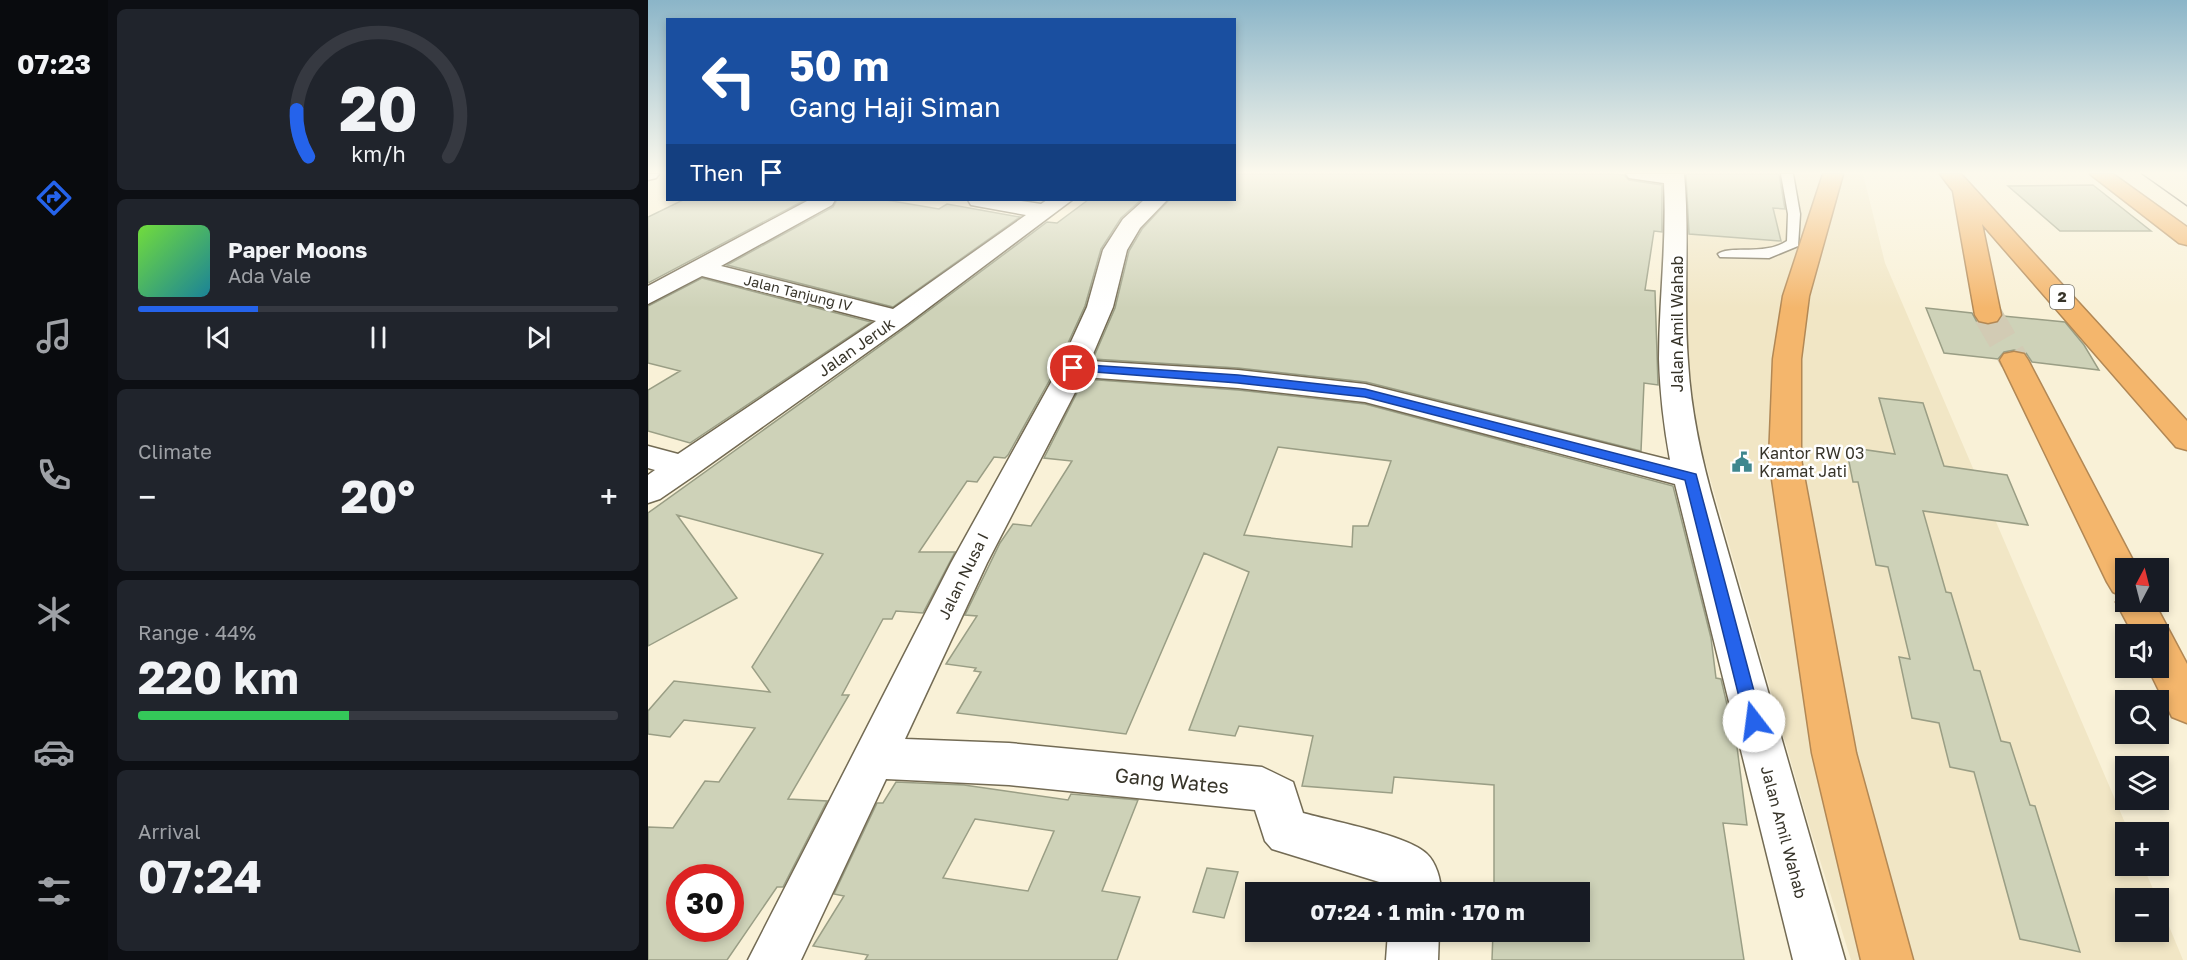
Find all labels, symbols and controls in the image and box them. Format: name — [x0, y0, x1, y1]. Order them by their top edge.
text: 50 m — [789, 40, 889, 90]
icon: left — [690, 42, 768, 120]
text: 07:23 — [17, 48, 91, 80]
text: 20 — [339, 70, 417, 145]
text: Gang Haji Siman — [789, 91, 1001, 123]
text: km/h — [351, 141, 405, 167]
icon: arrive — [755, 156, 788, 189]
text: Then — [690, 159, 743, 186]
icon: directions — [33, 177, 75, 219]
text: Paper Moons — [228, 236, 367, 263]
street label: Jalan Amil Wahab — [1667, 256, 1687, 392]
text: Ada Vale — [228, 263, 311, 287]
street label: Jalan Tanjung IV — [742, 271, 855, 314]
road number: 2 — [2050, 285, 2074, 309]
street label: Jalan Jeruk — [814, 313, 898, 381]
icon: music — [33, 315, 75, 357]
icon: previous — [202, 321, 235, 354]
icon: pause — [362, 321, 395, 354]
icon: next — [522, 321, 555, 354]
pin — [1047, 342, 1098, 393]
icon: arrive — [1056, 351, 1089, 384]
text: Climate — [138, 439, 212, 463]
place label: Kantor RW 03 Kramat Jati — [1759, 443, 1864, 481]
public building icon: Kantor RW 03 Kramat Jati — [1730, 450, 1754, 474]
icon: phone — [33, 454, 75, 496]
text: 20° — [341, 469, 415, 523]
text: − — [138, 477, 156, 516]
text: + — [600, 477, 618, 516]
street label: Jalan Nusa I — [933, 529, 993, 623]
north arrow — [2115, 558, 2169, 612]
map controls — [2115, 558, 2169, 942]
icon: climate — [33, 593, 75, 635]
text: Range · 44% — [138, 620, 256, 644]
button: sound — [2115, 624, 2169, 678]
text: 220 km — [138, 650, 299, 704]
position arrow — [1722, 689, 1786, 753]
button: search — [2115, 690, 2169, 744]
icon: car — [33, 731, 75, 773]
button: layers — [2115, 756, 2169, 810]
street label: Gang Wates — [1114, 762, 1230, 798]
street label: Jalan Amil Wahab — [1757, 763, 1811, 901]
text: Arrival — [138, 819, 201, 843]
button: + — [2115, 822, 2169, 876]
text: 07:24 — [138, 849, 262, 903]
speed limit sign: 30 — [666, 864, 744, 942]
icon: filters — [33, 870, 75, 912]
button: − — [2115, 888, 2169, 942]
text: 07:24 · 1 min · 170 m — [1310, 898, 1525, 925]

